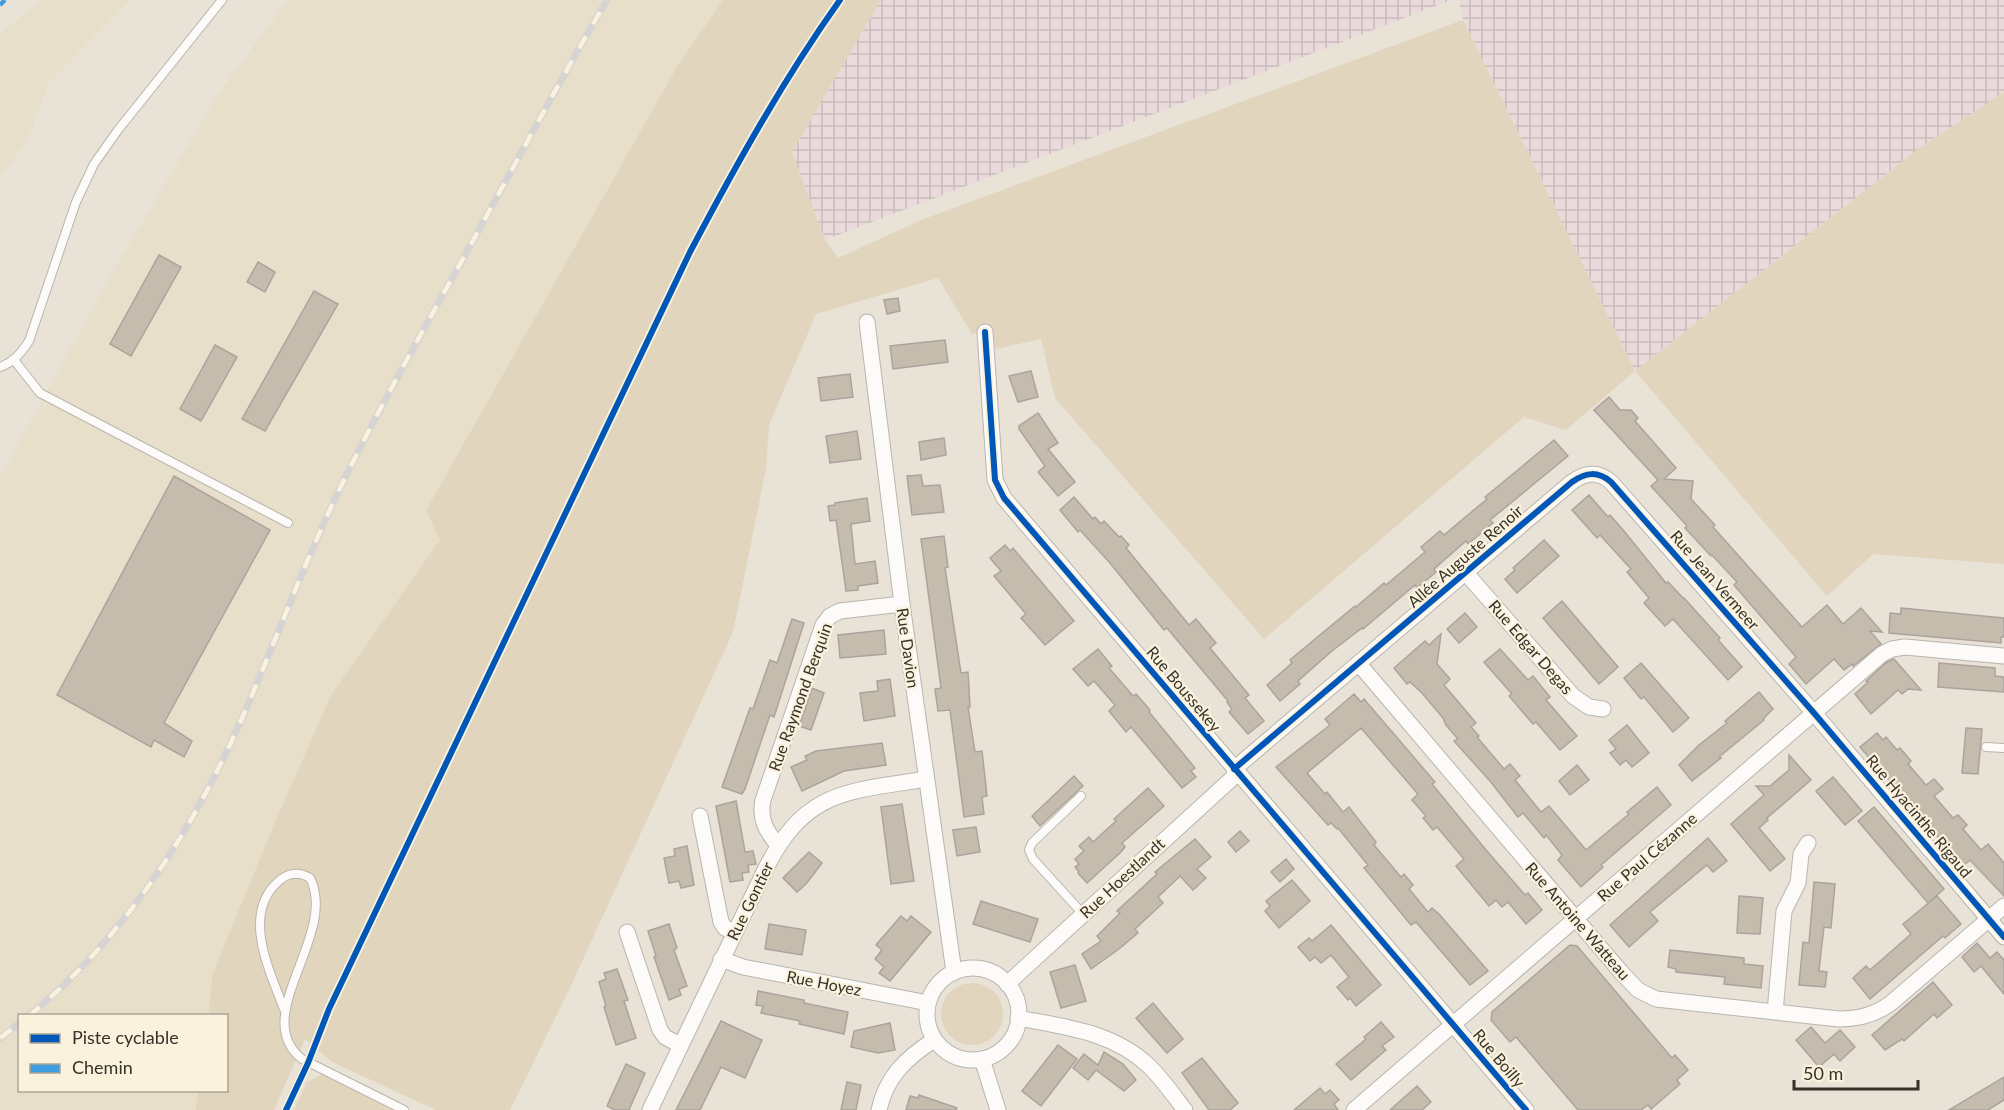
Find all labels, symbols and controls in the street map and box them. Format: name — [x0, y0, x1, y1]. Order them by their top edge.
street label: Allée Auguste Renoir — [1403, 500, 1526, 611]
street label: Rue Jean Vermeer — [1667, 526, 1764, 634]
street label: Rue Edgar Degas — [1485, 596, 1577, 698]
street label: Rue Davion — [893, 607, 924, 689]
street label: Rue Raymond Berquin — [764, 620, 835, 773]
street label: Rue Boussekey — [1143, 642, 1226, 736]
street label: Rue Hyacinthe Rigaud — [1862, 750, 1976, 881]
street label: Rue Paul Cézanne — [1593, 808, 1700, 905]
street label: Rue Hoestlandt — [1075, 833, 1168, 922]
street label: Rue Gontier — [722, 858, 777, 943]
street label: Rue Antoine Watteau — [1522, 858, 1635, 983]
street label: Rue Hoyez — [785, 966, 863, 999]
legend — [18, 1014, 228, 1092]
street label: Rue Boilly — [1470, 1025, 1530, 1091]
text: Piste cyclable — [72, 1026, 179, 1048]
scale bar — [1794, 1053, 1918, 1091]
text: Chemin — [72, 1056, 133, 1078]
text: 50 m — [1803, 1062, 1843, 1084]

